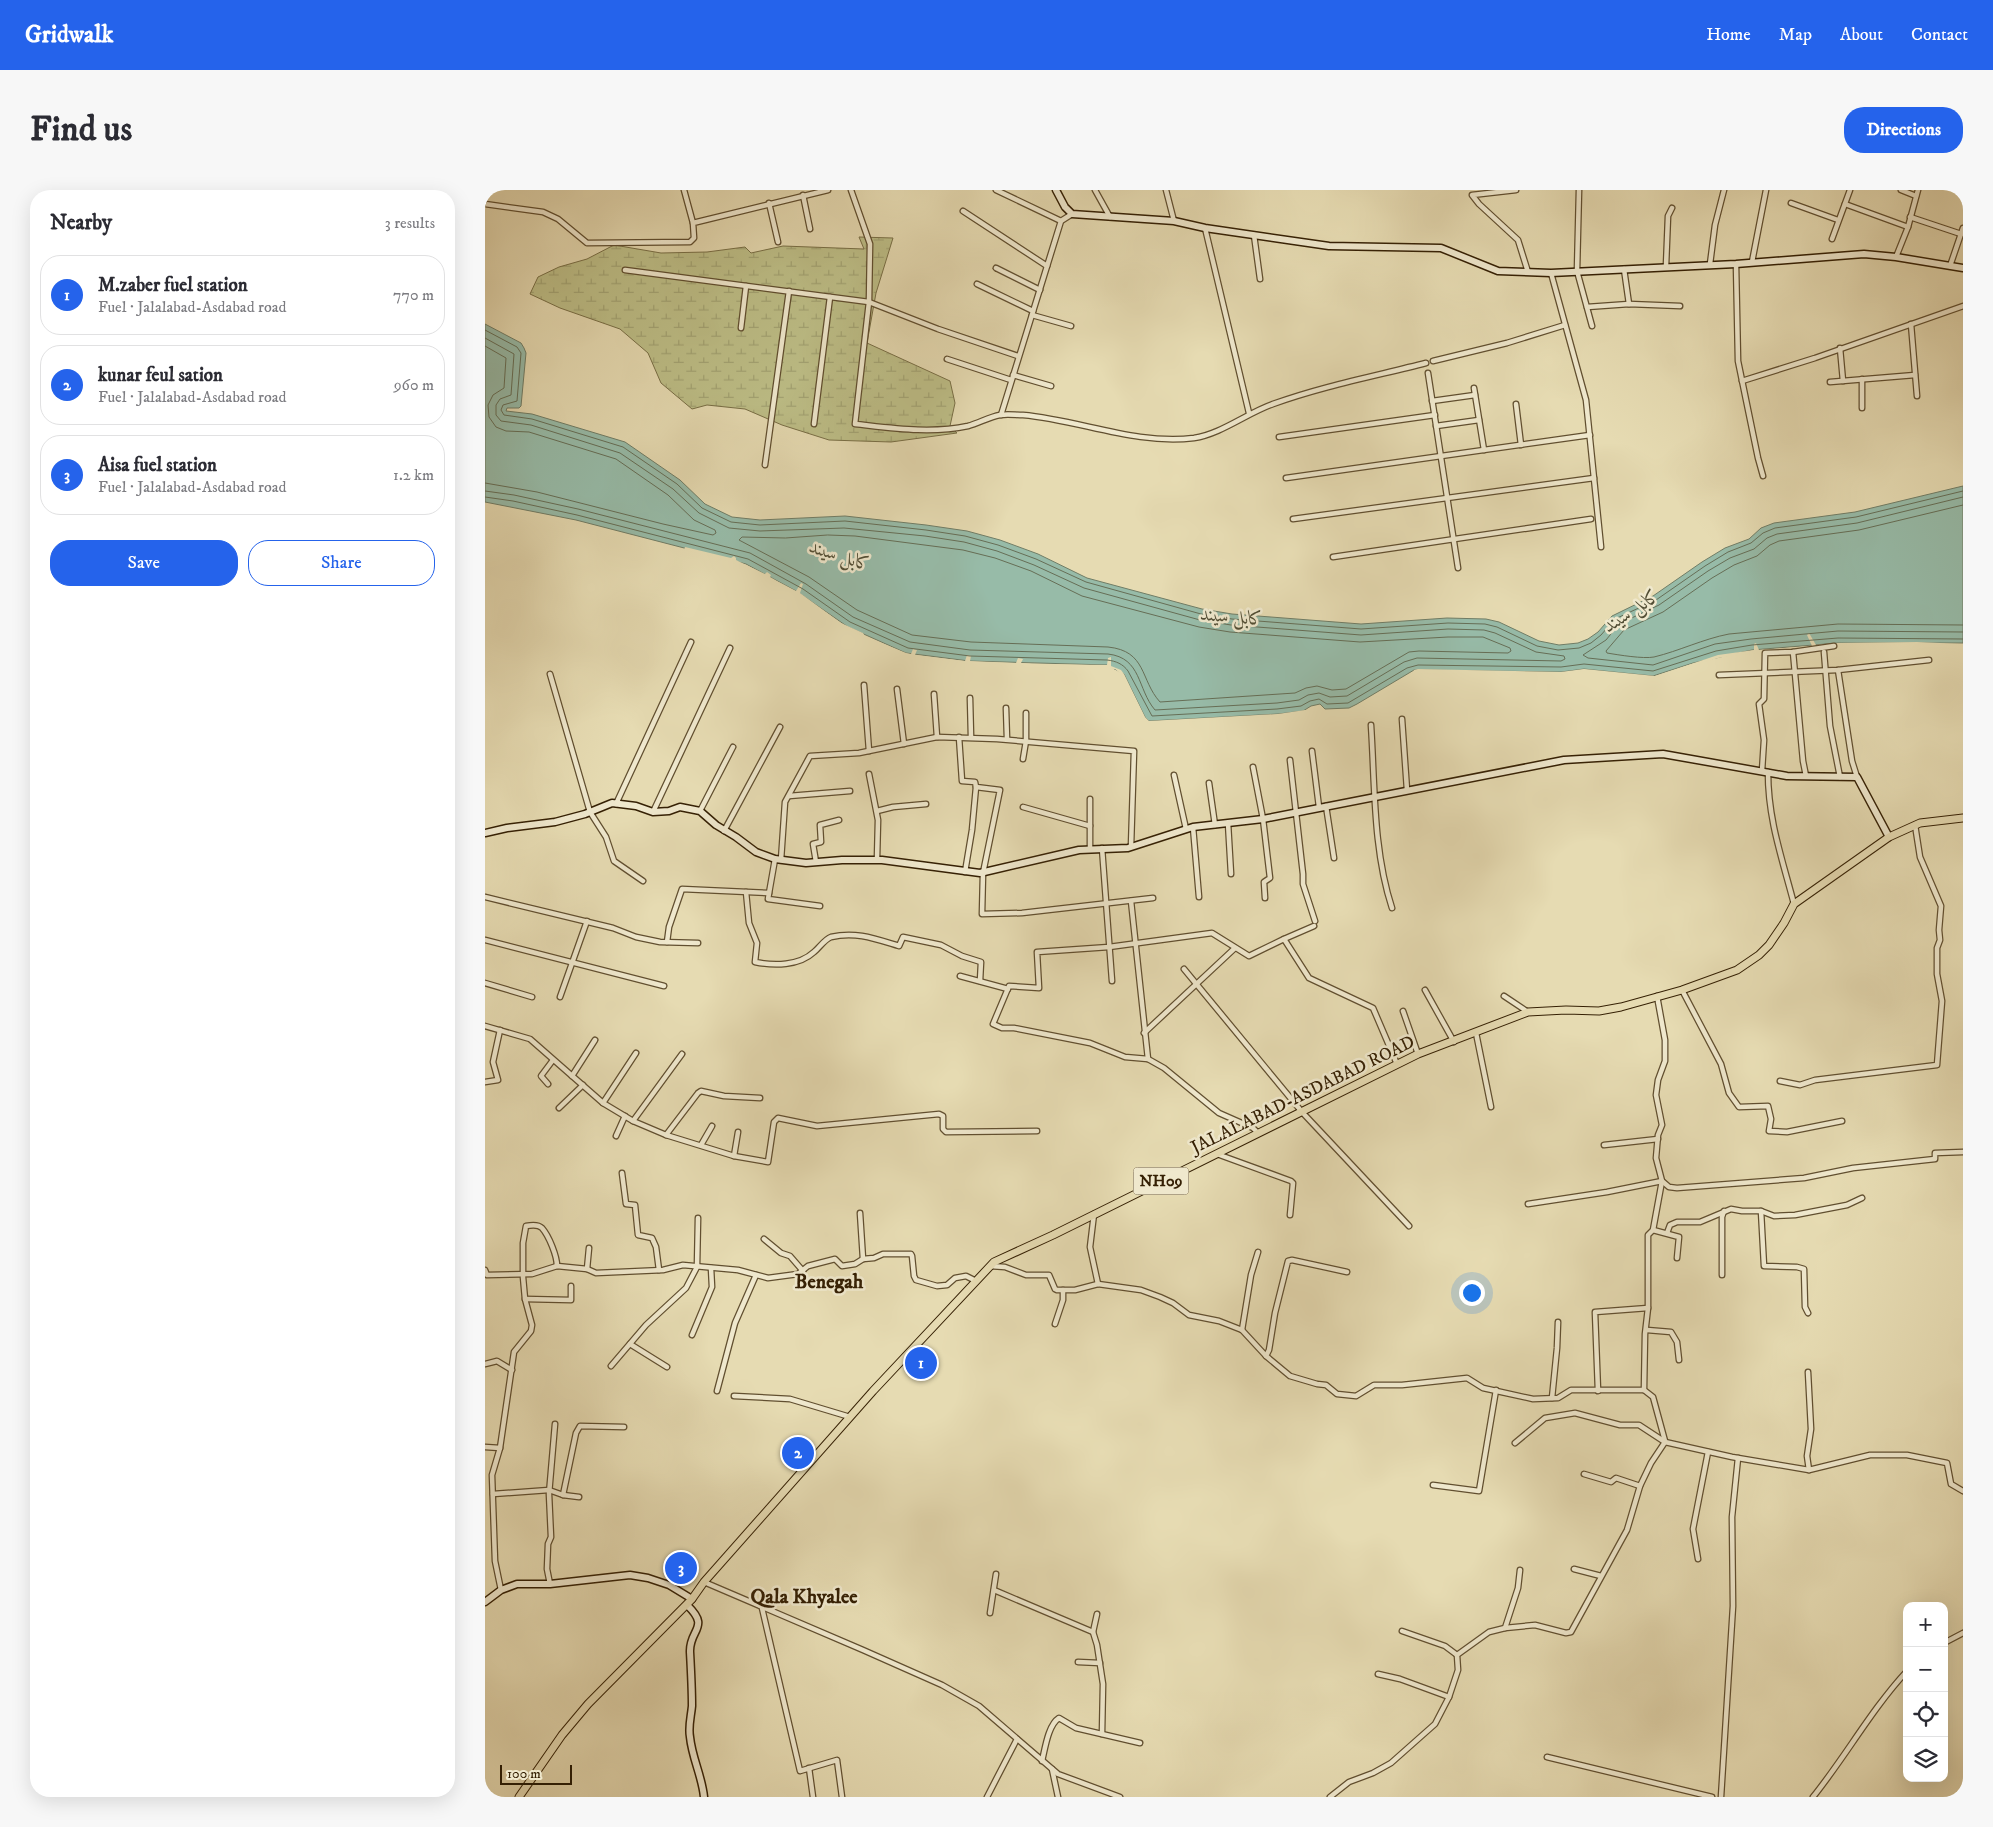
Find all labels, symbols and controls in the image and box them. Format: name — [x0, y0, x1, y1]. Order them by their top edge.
text: Gridwalk — [25, 20, 113, 50]
text: Home — [1706, 24, 1751, 46]
text: Map — [1779, 24, 1812, 46]
text: About — [1840, 24, 1883, 46]
text: Contact — [1911, 24, 1968, 46]
button: Directions — [1844, 107, 1963, 153]
text: Find us — [30, 108, 132, 152]
text: Nearby — [50, 210, 112, 236]
text: 3 results — [385, 213, 435, 233]
text: M.zaber fuel station — [98, 274, 248, 297]
text: 1 — [64, 285, 70, 305]
text: 770 m — [393, 285, 434, 305]
text: Fuel · Jalalabad-Asdabad road — [98, 297, 287, 317]
text: kunar feul sation — [98, 364, 223, 387]
text: 2 — [63, 375, 71, 395]
text: 960 m — [394, 375, 434, 395]
text: Fuel · Jalalabad-Asdabad road — [98, 387, 287, 407]
text: Aisa fuel station — [98, 454, 217, 477]
text: 3 — [64, 465, 70, 485]
text: 1.2 km — [393, 465, 434, 485]
text: Fuel · Jalalabad-Asdabad road — [98, 477, 287, 497]
water label: کابل سيند — [806, 535, 874, 578]
button: Save — [50, 540, 238, 586]
button: Share — [248, 540, 435, 586]
water label: کابل سيند — [1599, 584, 1666, 639]
water label: کابل سيند — [1199, 603, 1265, 632]
street label: JALALABAD-ASDABAD ROAD — [1186, 1031, 1419, 1160]
road number: NH09 — [1133, 1168, 1189, 1194]
district label: Benegah — [795, 1270, 864, 1295]
your location — [1459, 1280, 1485, 1306]
pin: 1 — [905, 1344, 937, 1382]
pin: 2 — [782, 1434, 814, 1472]
pin: 3 — [665, 1549, 697, 1587]
district label: Qala Khyalee — [751, 1585, 858, 1610]
map controls — [1903, 1602, 1948, 1782]
button: + — [1903, 1602, 1948, 1647]
button: − — [1903, 1647, 1948, 1692]
button: locate — [1903, 1692, 1948, 1737]
button: layers — [1903, 1737, 1948, 1782]
scale bar — [500, 1762, 573, 1785]
text: 100 m — [507, 1765, 541, 1783]

